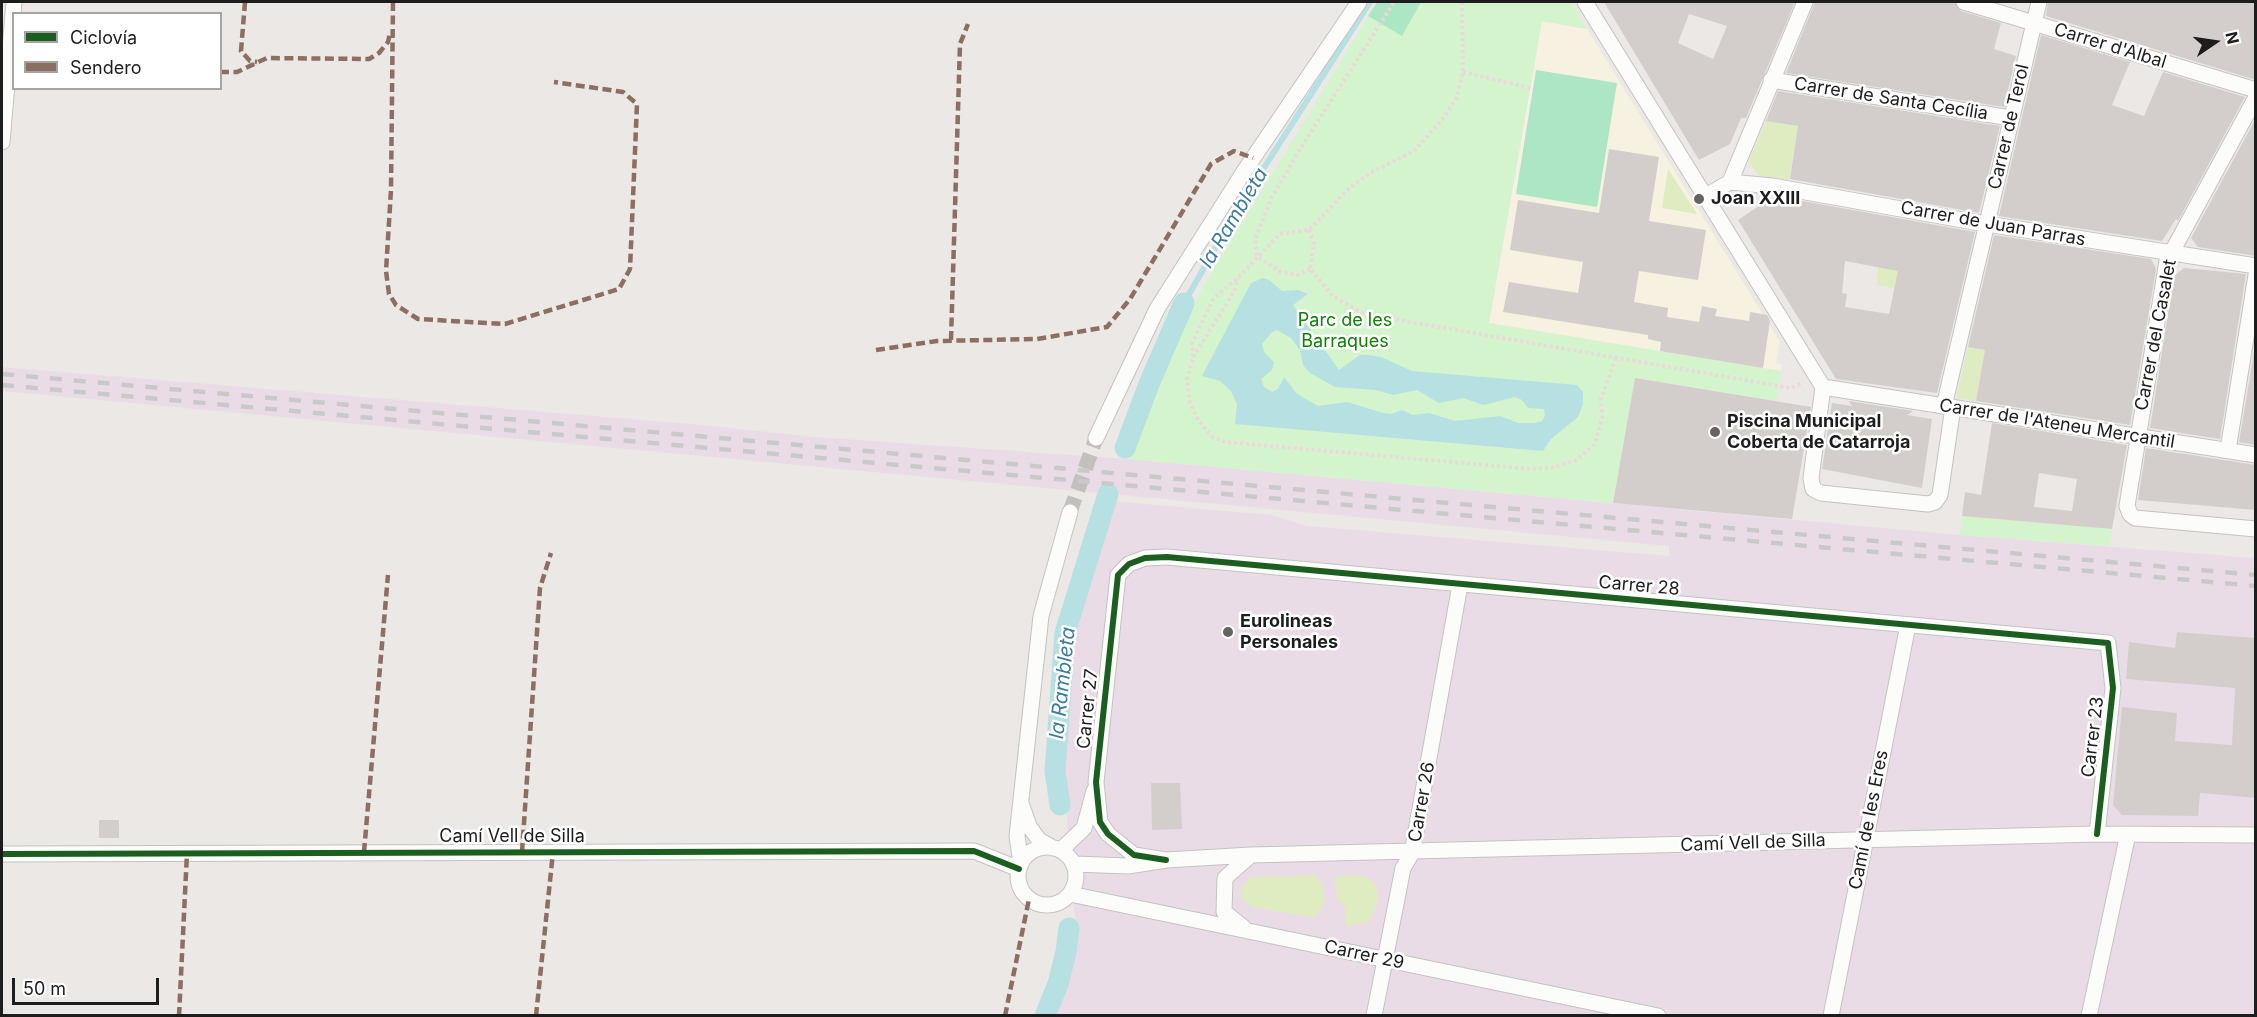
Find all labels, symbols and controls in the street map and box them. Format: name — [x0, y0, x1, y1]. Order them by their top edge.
legend — [12, 12, 222, 90]
north arrow — [2185, 12, 2245, 72]
street label: Carrer d'Albal — [2051, 19, 2169, 73]
text: Ciclovía — [70, 27, 137, 48]
text: N — [2221, 30, 2244, 46]
text: Sendero — [70, 57, 141, 78]
street label: Carrer de Terol — [1984, 62, 2034, 192]
street label: Carrer de Santa Cecília — [1792, 73, 1990, 125]
water label: la Rambleta — [1195, 164, 1273, 272]
place label: Joan XXIII — [1711, 188, 1800, 210]
marker: Joan XXIII — [1692, 192, 1706, 206]
street label: Carrer de Juan Parras — [1899, 197, 2087, 251]
street label: Carrer del Casalet — [2131, 258, 2181, 412]
park label: Parc de les Barraques — [1298, 310, 1392, 352]
street label: Carrer de l'Ateneu Mercantil — [1938, 395, 2176, 453]
place label: Piscina Municipal Coberta de Catarroja — [1727, 411, 1910, 454]
marker: Piscina Municipal Coberta de Catarroja — [1708, 425, 1722, 439]
street label: Carrer 28 — [1598, 572, 1680, 600]
place label: Eurolineas Personales — [1240, 611, 1338, 654]
marker: Eurolineas Personales — [1221, 625, 1235, 639]
water label: la Rambleta — [1045, 626, 1081, 740]
street label: Carrer 27 — [1073, 668, 1103, 750]
street label: Carrer 23 — [2077, 695, 2109, 779]
street label: Camí de les Eres — [1845, 748, 1893, 892]
street label: Carrer 26 — [1404, 760, 1440, 844]
street label: Camí Vell de Silla — [439, 826, 585, 848]
street label: Camí Vell de Silla — [1680, 830, 1826, 856]
street label: Carrer 29 — [1322, 936, 1406, 974]
scale bar — [15, 966, 162, 1004]
text: 50 m — [23, 978, 66, 999]

